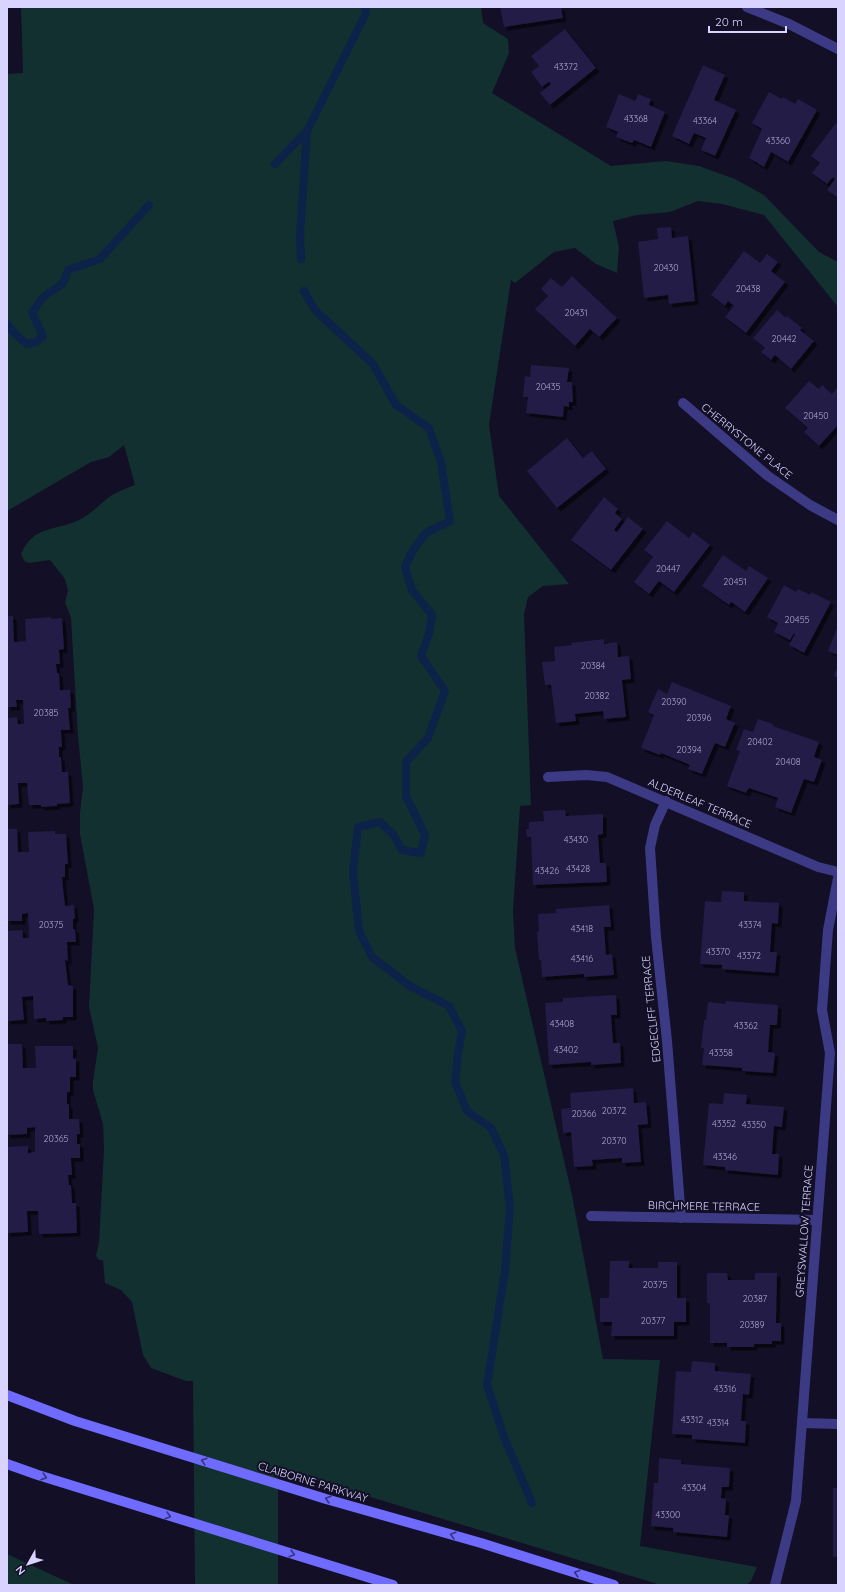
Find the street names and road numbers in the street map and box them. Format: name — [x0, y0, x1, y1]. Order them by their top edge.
street label: CHERRYSTONE PLACE — [699, 400, 795, 482]
street label: ALDERLEAF TERRACE — [646, 775, 754, 831]
street label: EDGECLIFF TERRACE — [638, 955, 664, 1063]
street label: GREYSWALLOW TERRACE — [792, 1164, 816, 1298]
street label: BIRCHMERE TERRACE — [648, 1198, 760, 1214]
street label: CLAIBORNE PARKWAY — [256, 1459, 370, 1505]

